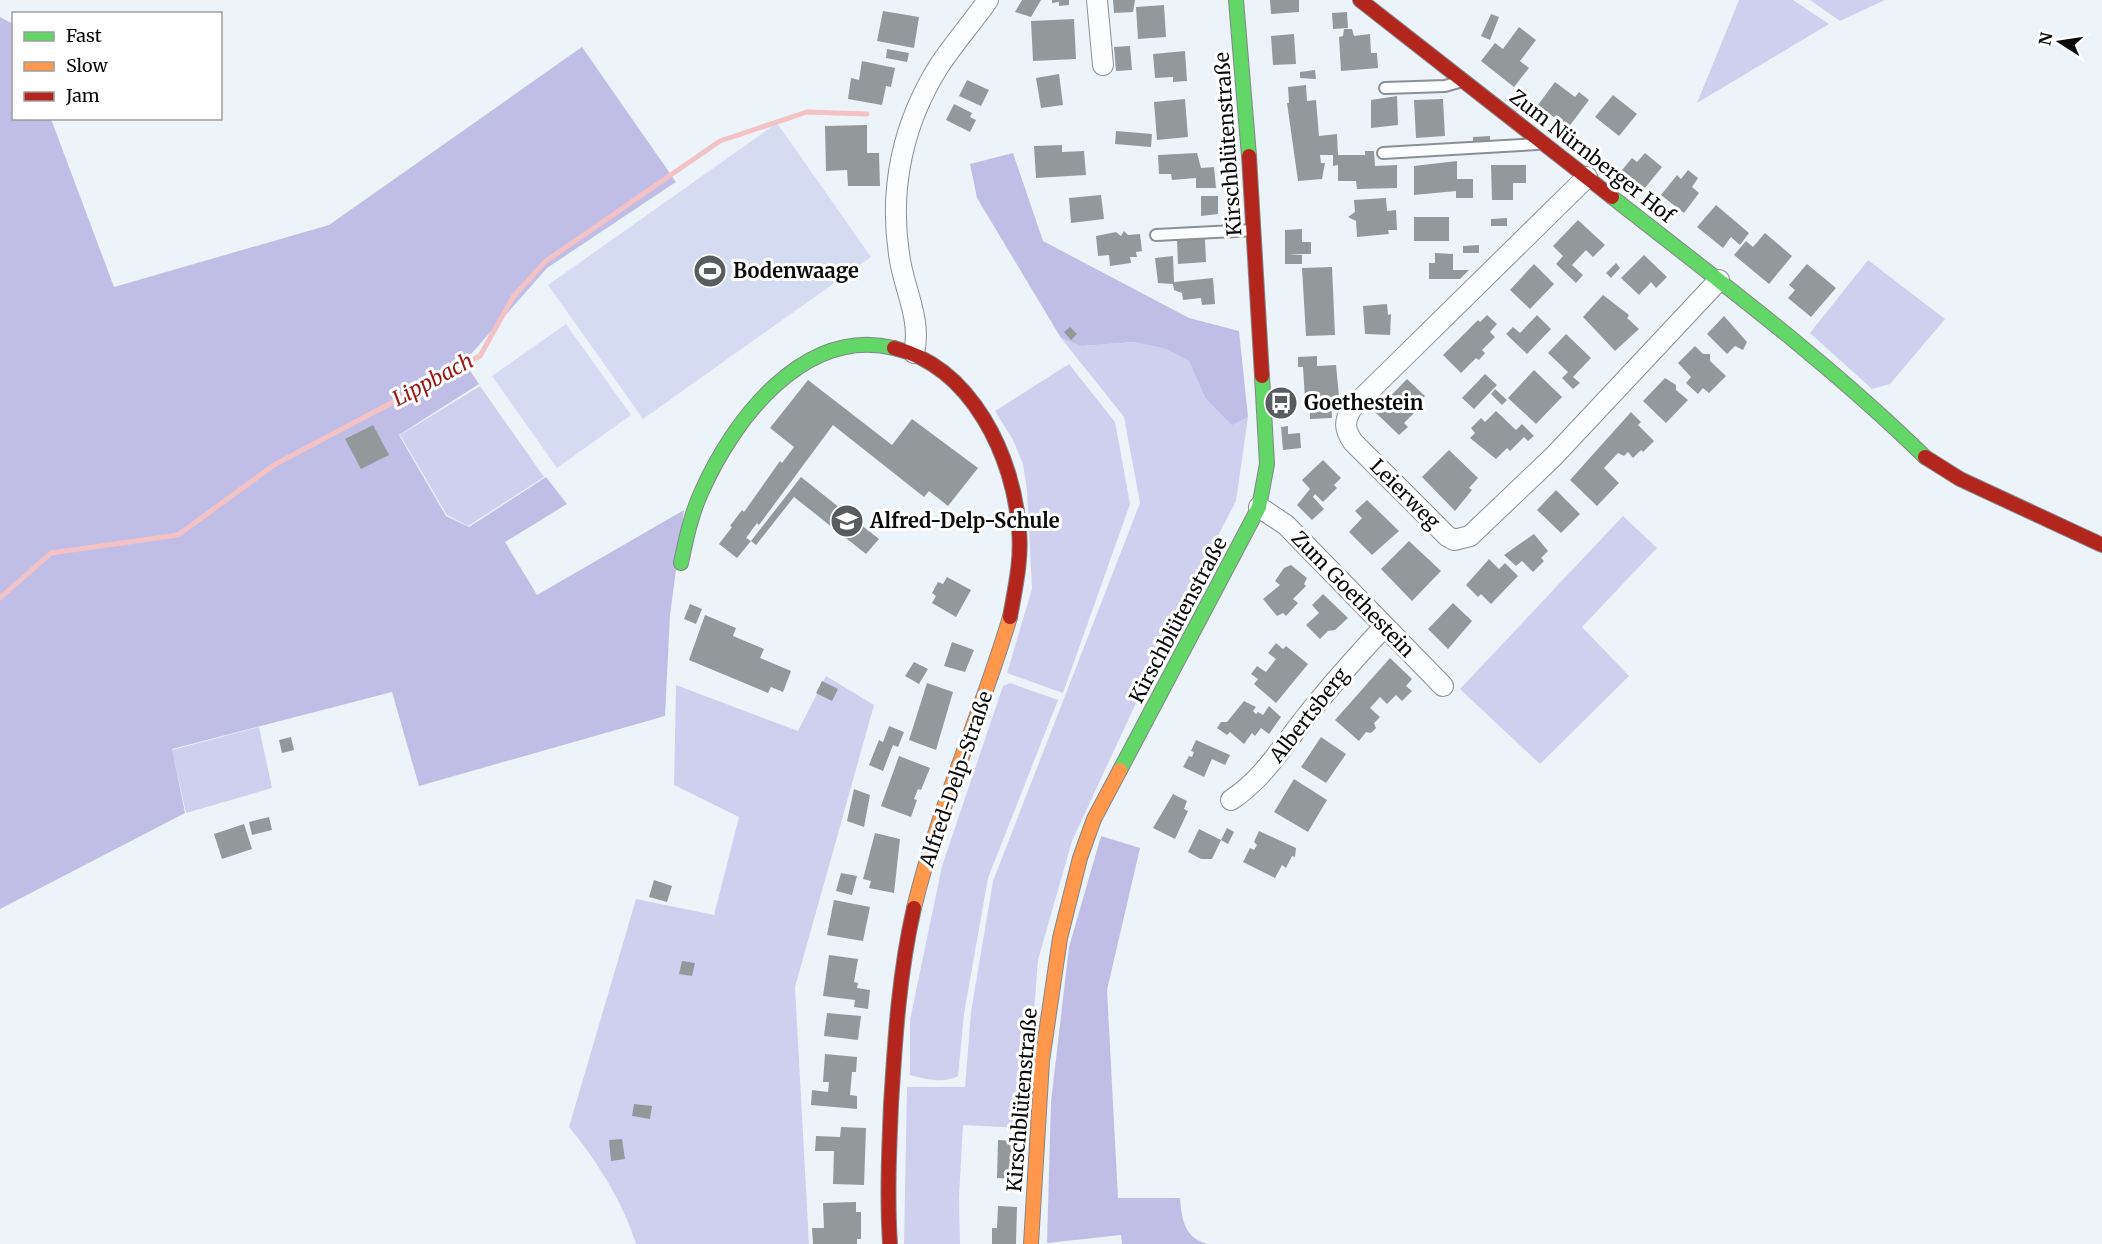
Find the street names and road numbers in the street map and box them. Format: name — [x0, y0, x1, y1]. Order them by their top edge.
street label: Kirschblütenstraße — [1209, 51, 1246, 237]
street label: Zum Nürnberger Hof — [1505, 84, 1681, 228]
street label: Leierweg — [1365, 453, 1446, 534]
street label: Zum Goethestein — [1287, 525, 1420, 662]
street label: Kirschblütenstraße — [1123, 532, 1232, 707]
street label: Albertsberg — [1263, 662, 1353, 768]
street label: Alfred-Delp-Straße — [913, 688, 997, 871]
street label: Kirschblütenstraße — [1001, 1007, 1042, 1193]

